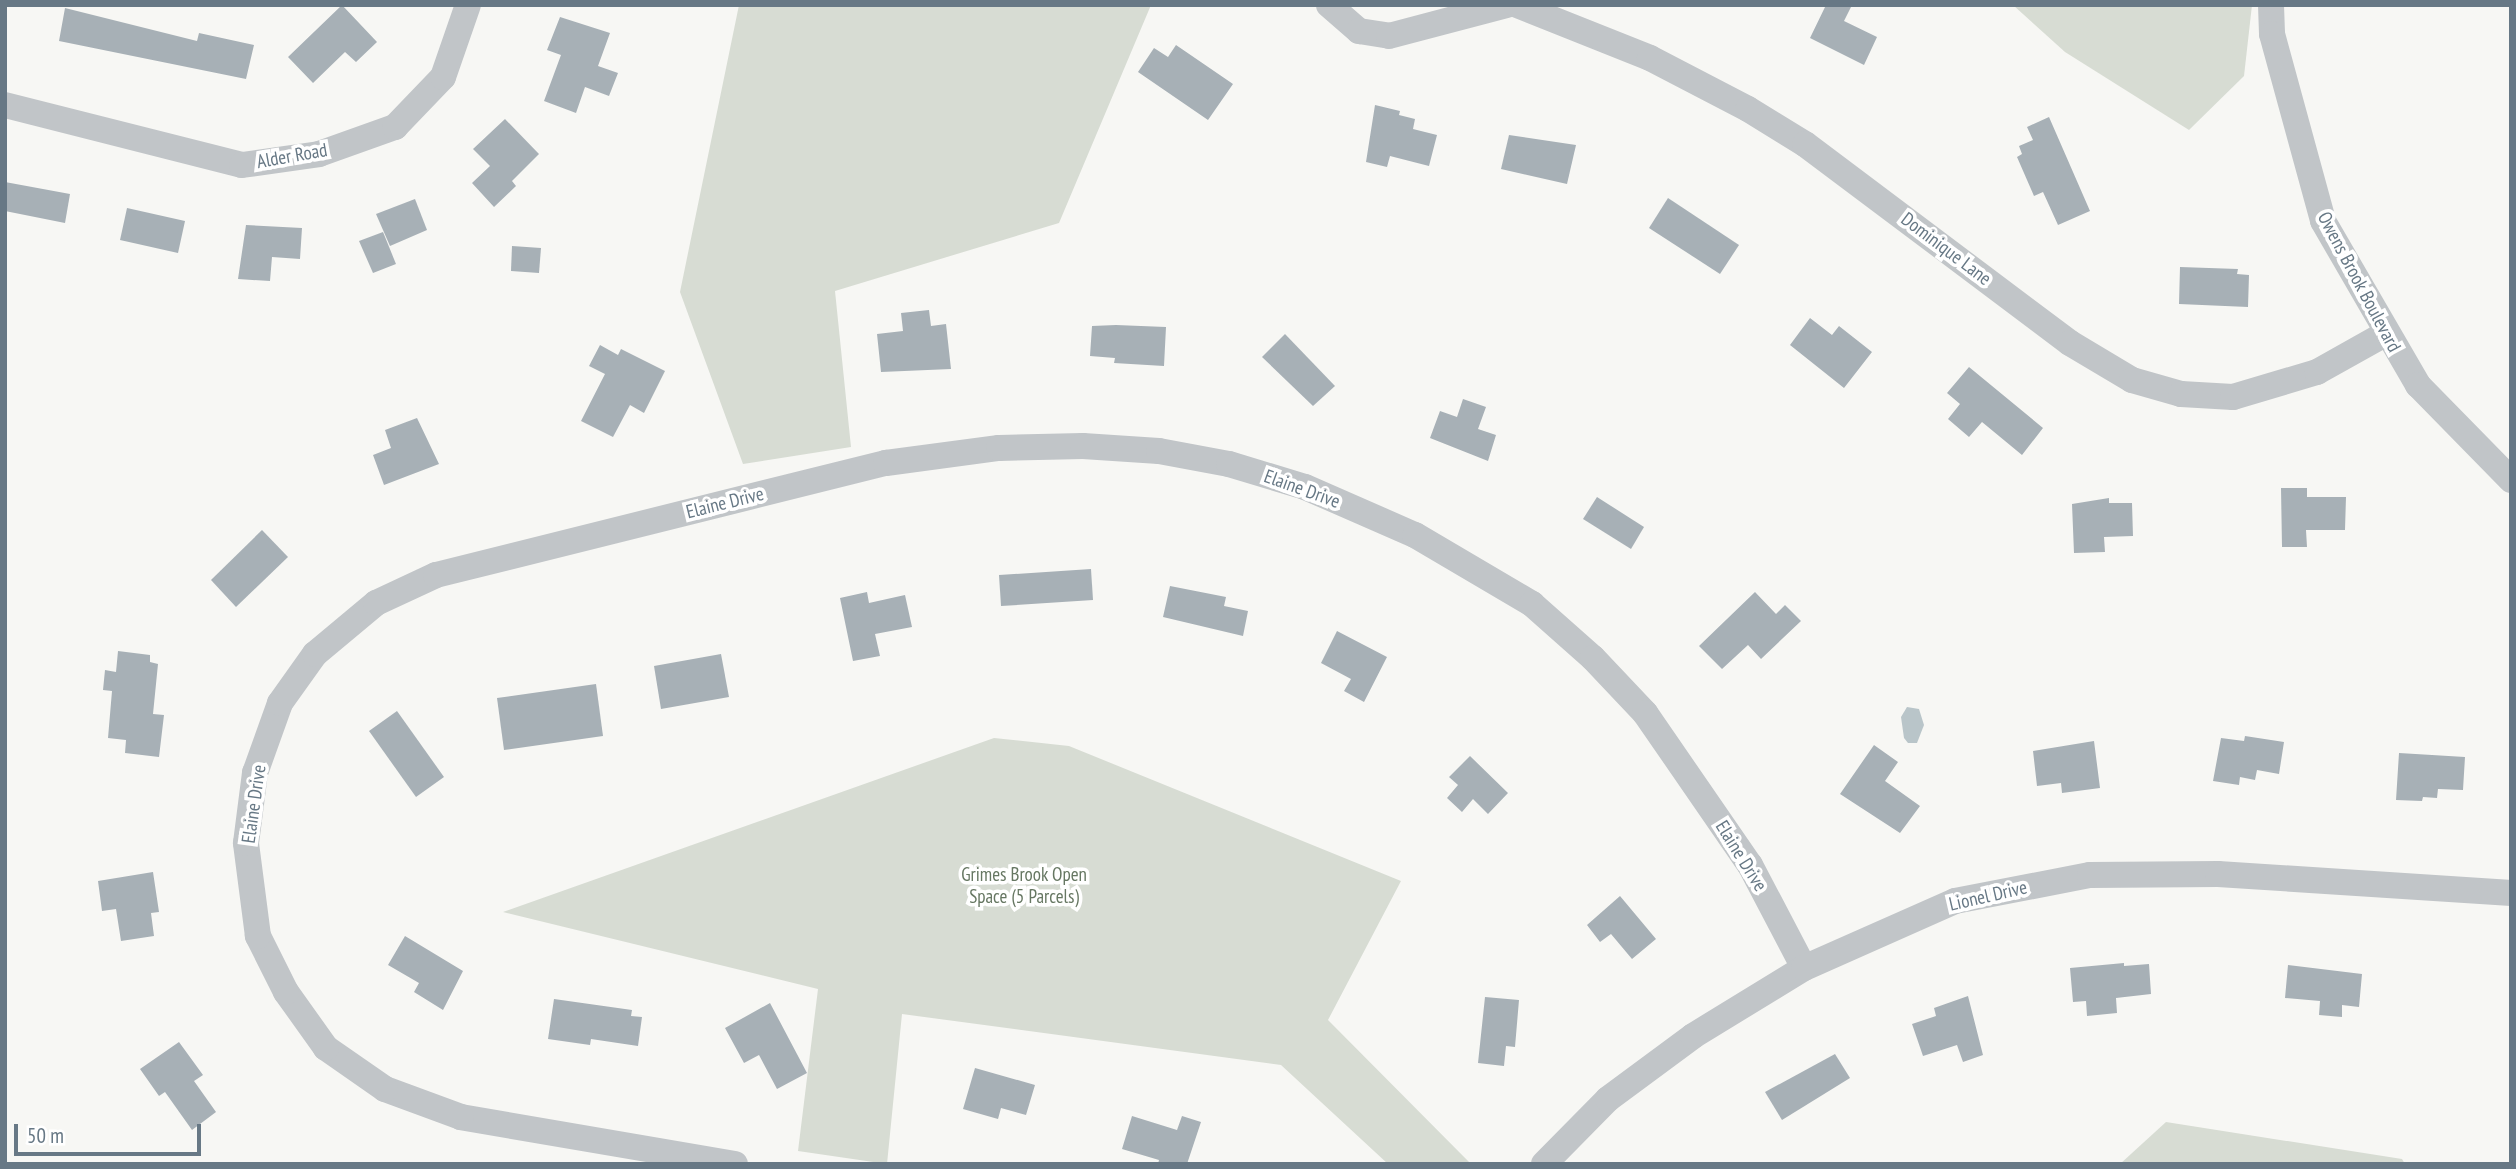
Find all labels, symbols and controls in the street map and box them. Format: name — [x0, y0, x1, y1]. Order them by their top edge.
street label: Alder Road — [255, 139, 329, 173]
street label: Dominique Lane — [1896, 208, 1996, 290]
street label: Owens Brook Boulevard — [2312, 208, 2406, 356]
street label: Elaine Drive — [1261, 465, 1343, 513]
street label: Elaine Drive — [684, 482, 766, 524]
street label: Elaine Drive — [237, 763, 271, 845]
street label: Elaine Drive — [1710, 816, 1772, 896]
park label: Grimes Brook Open Space (5 Parcels) — [961, 864, 1087, 908]
street label: Lionel Drive — [1947, 876, 2029, 916]
scale bar — [18, 1110, 205, 1154]
text: 50 m — [27, 1122, 64, 1149]

